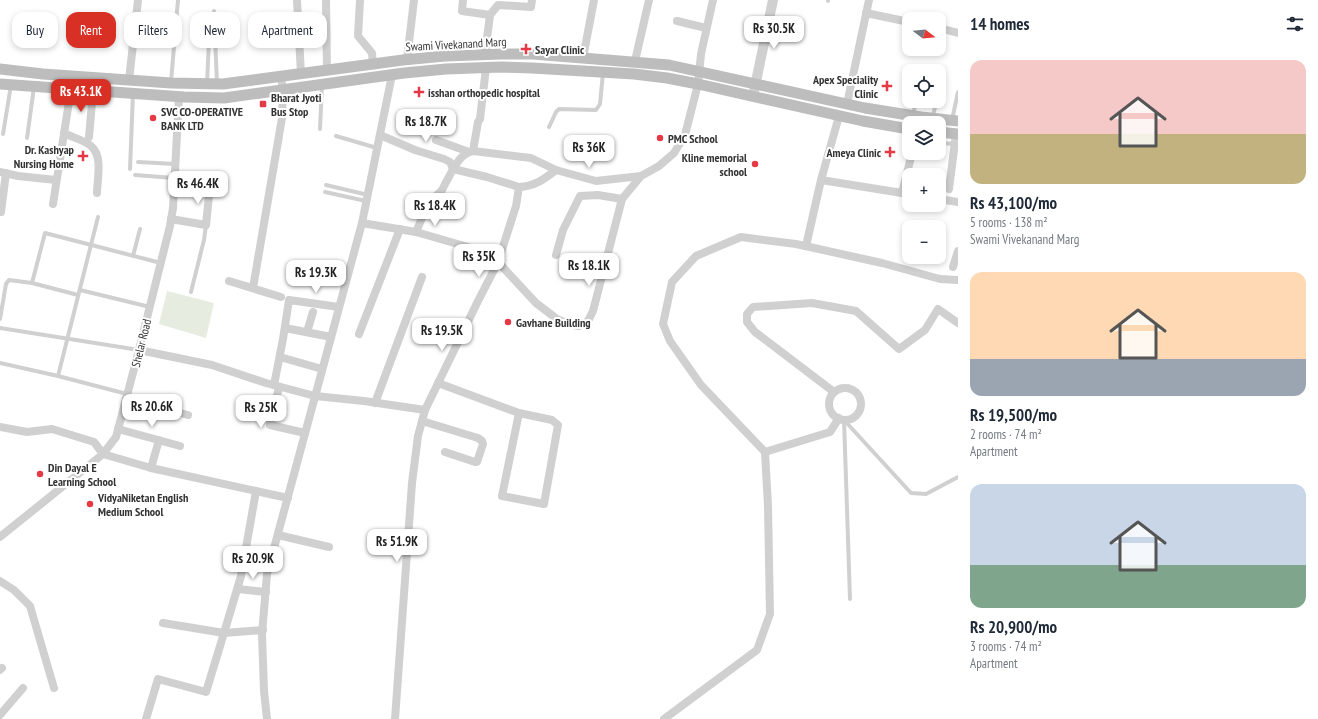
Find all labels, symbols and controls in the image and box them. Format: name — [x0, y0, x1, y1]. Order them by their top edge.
chip: Buy — [12, 12, 58, 48]
chip: Rent — [66, 12, 116, 48]
chip: Filters — [124, 12, 182, 48]
chip: New — [190, 12, 240, 48]
chip: Apartment — [248, 12, 327, 48]
north arrow — [902, 12, 946, 56]
map controls — [902, 12, 946, 264]
text: 14 homes — [970, 13, 1029, 35]
icon: filters — [1284, 13, 1306, 35]
pin: Rs 30.5K — [733, 16, 815, 50]
text: Rs 30.5K — [753, 20, 795, 37]
street label: Swami Vivekanand Marg — [405, 34, 507, 54]
place label: Sayar Clinic — [535, 42, 585, 57]
marker: Sayar Clinic — [520, 43, 532, 55]
button: locate — [902, 64, 946, 108]
place label: Apex Speciality Clinic — [812, 72, 879, 101]
pin: Rs 43.1K — [40, 79, 122, 113]
marker: Apex Speciality Clinic — [881, 80, 893, 92]
text: Rs 43.1K — [60, 83, 102, 100]
place label: isshan orthopedic hospital — [428, 85, 540, 100]
marker: isshan orthopedic hospital — [413, 86, 425, 98]
icon: home — [1102, 86, 1174, 158]
place label: Bharat Jyoti Bus Stop — [271, 90, 322, 119]
marker: Bharat Jyoti Bus Stop — [258, 99, 268, 109]
place label: SVC CO-OPERATIVE BANK LTD — [161, 104, 243, 133]
pin: Rs 18.7K — [385, 109, 467, 143]
marker: SVC CO-OPERATIVE BANK LTD — [148, 113, 158, 123]
text: Rs 18.7K — [405, 113, 447, 130]
button: layers — [902, 116, 946, 160]
place label: PMC School — [668, 131, 718, 146]
marker: PMC School — [655, 133, 665, 143]
pin: Rs 36K — [556, 135, 622, 169]
text: Rs 36K — [573, 139, 605, 156]
place label: Dr. Kashyap Nursing Home — [14, 142, 75, 171]
place label: Ameya Clinic — [826, 145, 882, 160]
marker: Ameya Clinic — [884, 146, 896, 158]
marker: Dr. Kashyap Nursing Home — [77, 150, 89, 162]
place label: Kline memorial school — [682, 150, 747, 179]
marker: Kline memorial school — [750, 159, 760, 169]
button: + — [902, 168, 946, 212]
pin: Rs 46.4K — [157, 171, 239, 205]
text: Rs 46.4K — [177, 175, 219, 192]
text: Rs 43,100/mo — [970, 192, 1057, 214]
pin: Rs 18.4K — [394, 193, 476, 227]
text: Rs 18.4K — [414, 197, 456, 214]
text: 5 rooms · 138 m² — [970, 214, 1048, 231]
button: − — [902, 220, 946, 264]
text: Swami Vivekanand Marg — [970, 231, 1079, 248]
pin: Rs 35K — [446, 244, 512, 278]
text: Rs 35K — [463, 248, 495, 265]
pin: Rs 18.1K — [548, 253, 630, 287]
text: Rs 18.1K — [568, 257, 610, 274]
pin: Rs 19.3K — [275, 260, 357, 294]
text: Rs 19.3K — [295, 264, 337, 281]
icon: home — [1102, 298, 1174, 370]
place label: Gavhane Building — [516, 315, 591, 330]
street label: Shelar Road — [128, 317, 154, 369]
marker: Gavhane Building — [503, 317, 513, 327]
pin: Rs 19.5K — [401, 318, 483, 352]
text: Rs 19.5K — [421, 322, 463, 339]
pin: Rs 20.6K — [111, 394, 193, 428]
pin: Rs 25K — [228, 395, 294, 429]
text: Rs 20.6K — [131, 398, 173, 415]
text: Rs 25K — [245, 399, 277, 416]
text: Rs 19,500/mo — [970, 404, 1057, 426]
text: 2 rooms · 74 m² — [970, 426, 1042, 443]
text: Apartment — [970, 443, 1018, 460]
place label: Din Dayal E Learning School — [48, 460, 116, 489]
marker: Din Dayal E Learning School — [35, 469, 45, 479]
place label: VidyaNiketan English Medium School — [97, 490, 188, 519]
marker: VidyaNiketan English Medium School — [85, 499, 95, 509]
icon: home — [1102, 510, 1174, 582]
pin: Rs 51.9K — [356, 529, 438, 563]
text: Rs 51.9K — [376, 533, 418, 550]
pin: Rs 20.9K — [212, 546, 294, 580]
text: Rs 20.9K — [232, 550, 274, 567]
text: Rs 20,900/mo — [970, 616, 1057, 638]
text: 3 rooms · 74 m² — [970, 638, 1042, 655]
text: Apartment — [970, 655, 1018, 672]

